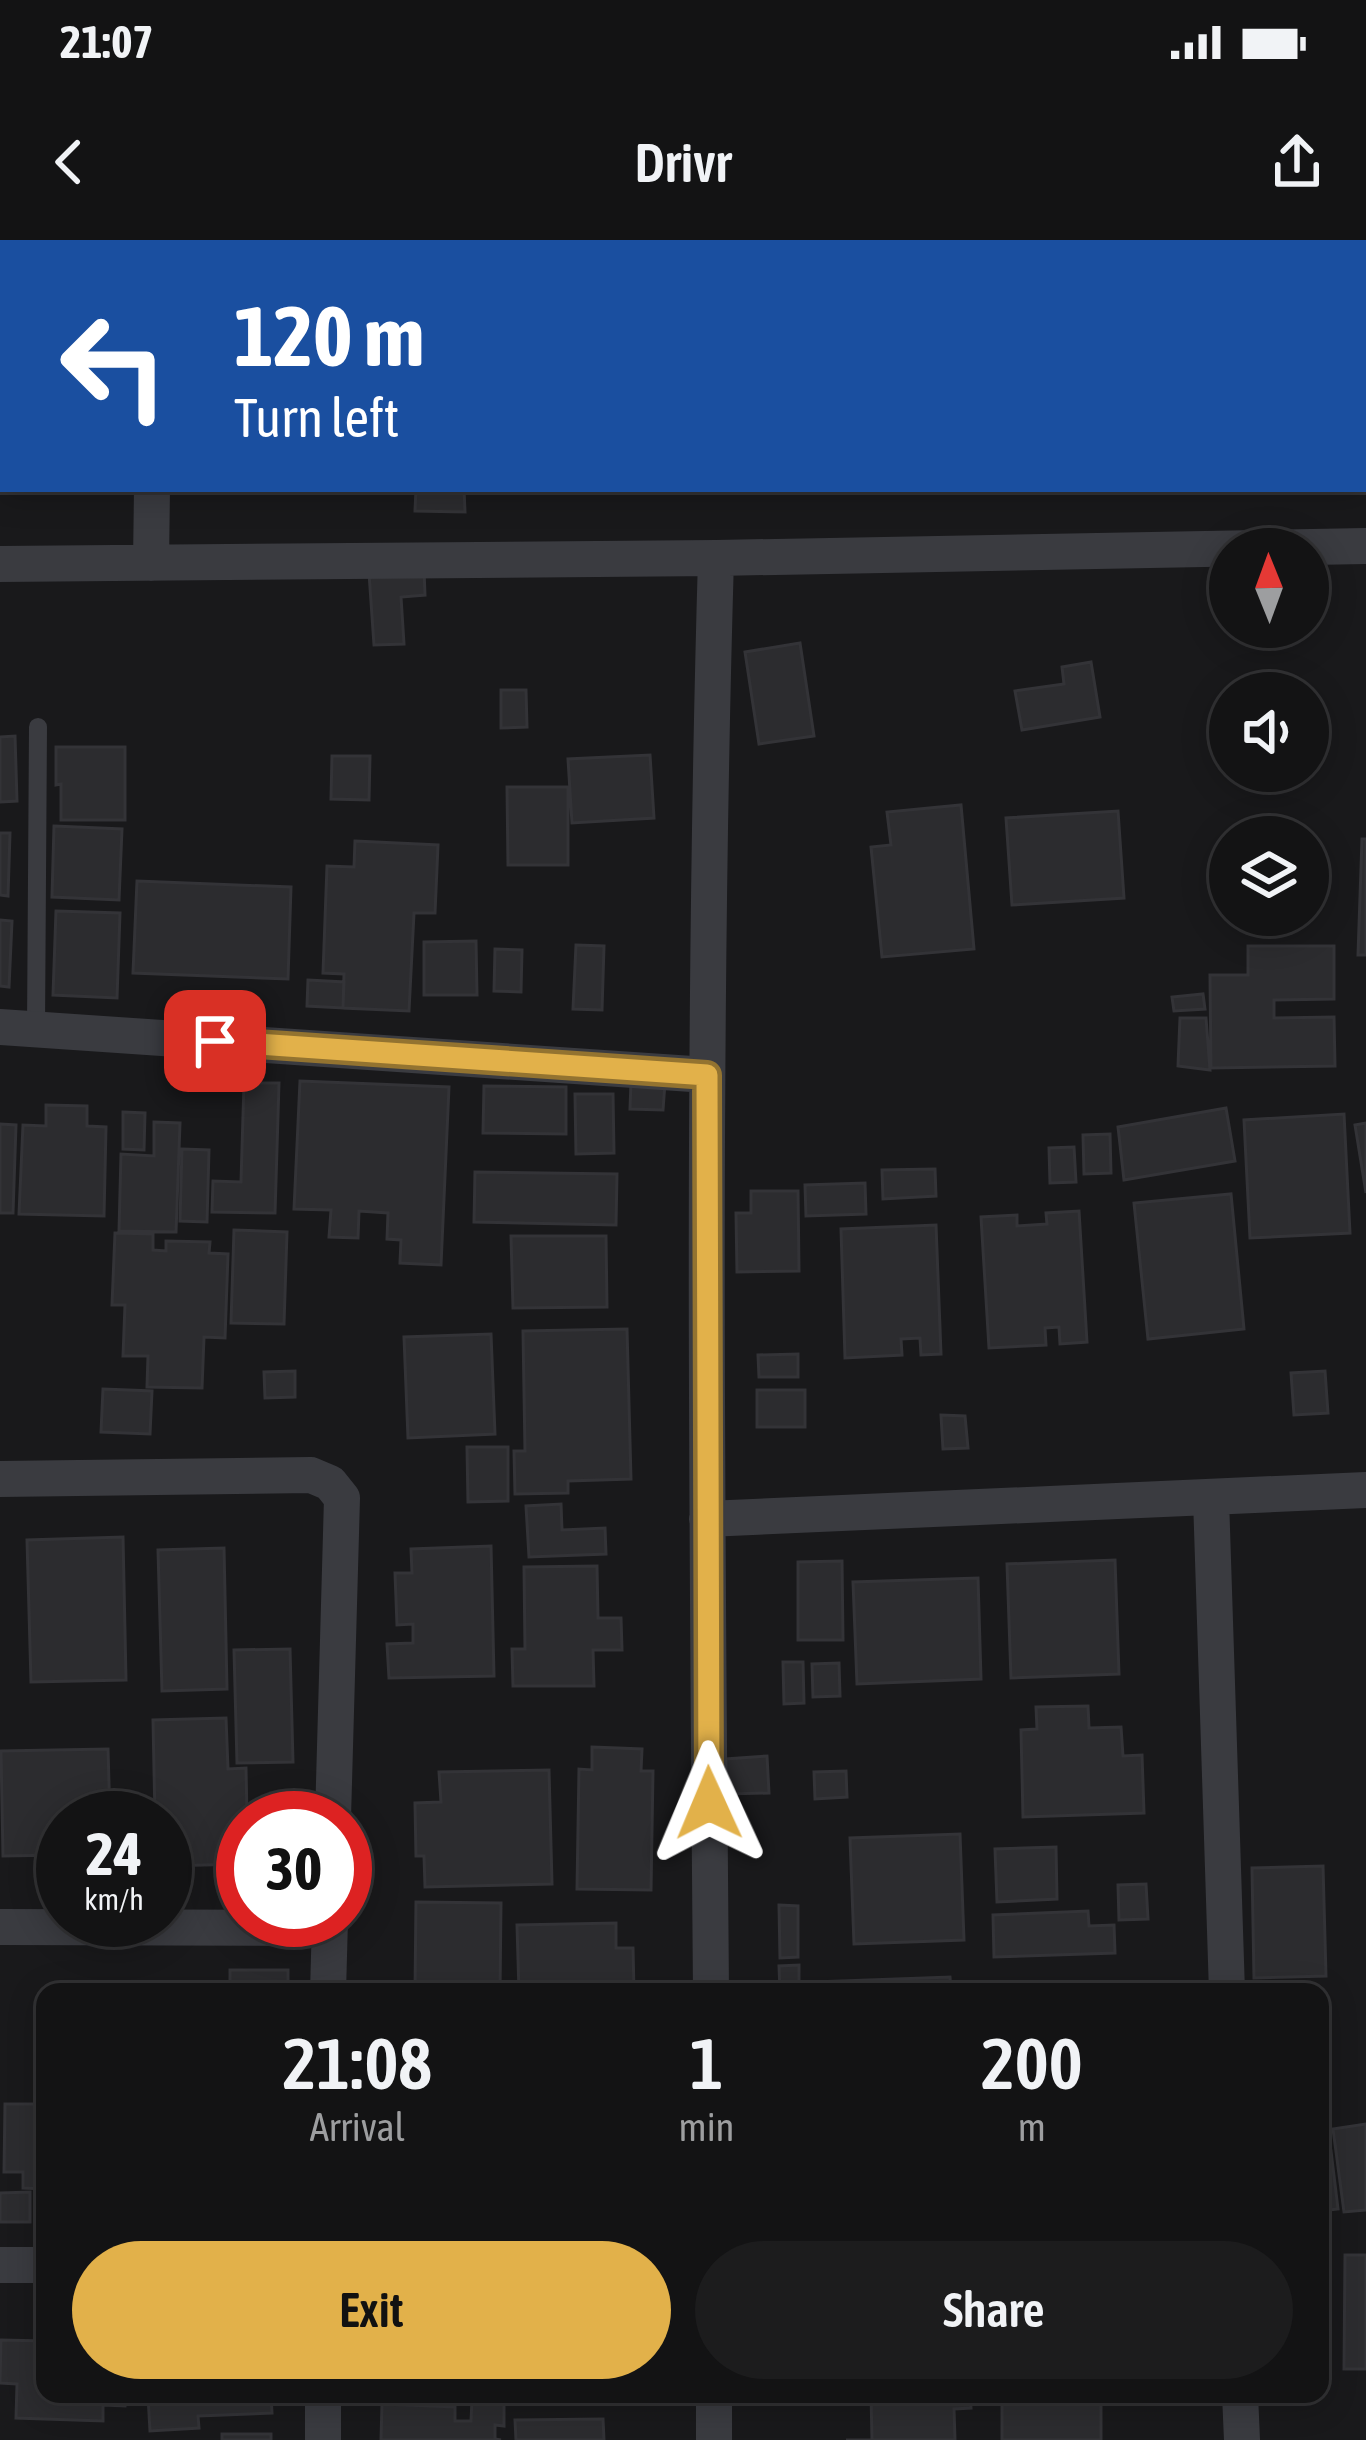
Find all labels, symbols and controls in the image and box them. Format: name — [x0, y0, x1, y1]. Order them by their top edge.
text: 21:07 — [60, 16, 154, 68]
icon: back — [36, 129, 102, 195]
icon: share — [1264, 129, 1330, 195]
text: Drivr — [635, 132, 731, 193]
icon: left — [36, 288, 192, 444]
text: 120 m — [234, 288, 424, 384]
text: Turn left — [234, 387, 399, 448]
north arrow — [1209, 528, 1329, 648]
map controls — [1209, 528, 1329, 936]
button: sound — [1209, 672, 1329, 792]
button: layers — [1209, 816, 1329, 936]
pin — [164, 990, 266, 1092]
icon: arrive — [182, 1008, 248, 1074]
position arrow — [646, 1740, 772, 1866]
speed limit sign: 30 — [216, 1791, 372, 1947]
text: 24 — [86, 1819, 142, 1888]
text: km/h — [84, 1882, 144, 1916]
text: 21:08 — [282, 2022, 432, 2104]
text: 1 — [690, 2022, 723, 2104]
text: 200 — [981, 2022, 1083, 2104]
text: Arrival — [310, 2105, 405, 2149]
text: min — [679, 2105, 735, 2149]
text: m — [1018, 2105, 1046, 2149]
button: Exit — [72, 2241, 671, 2379]
button: Share — [695, 2241, 1293, 2379]

